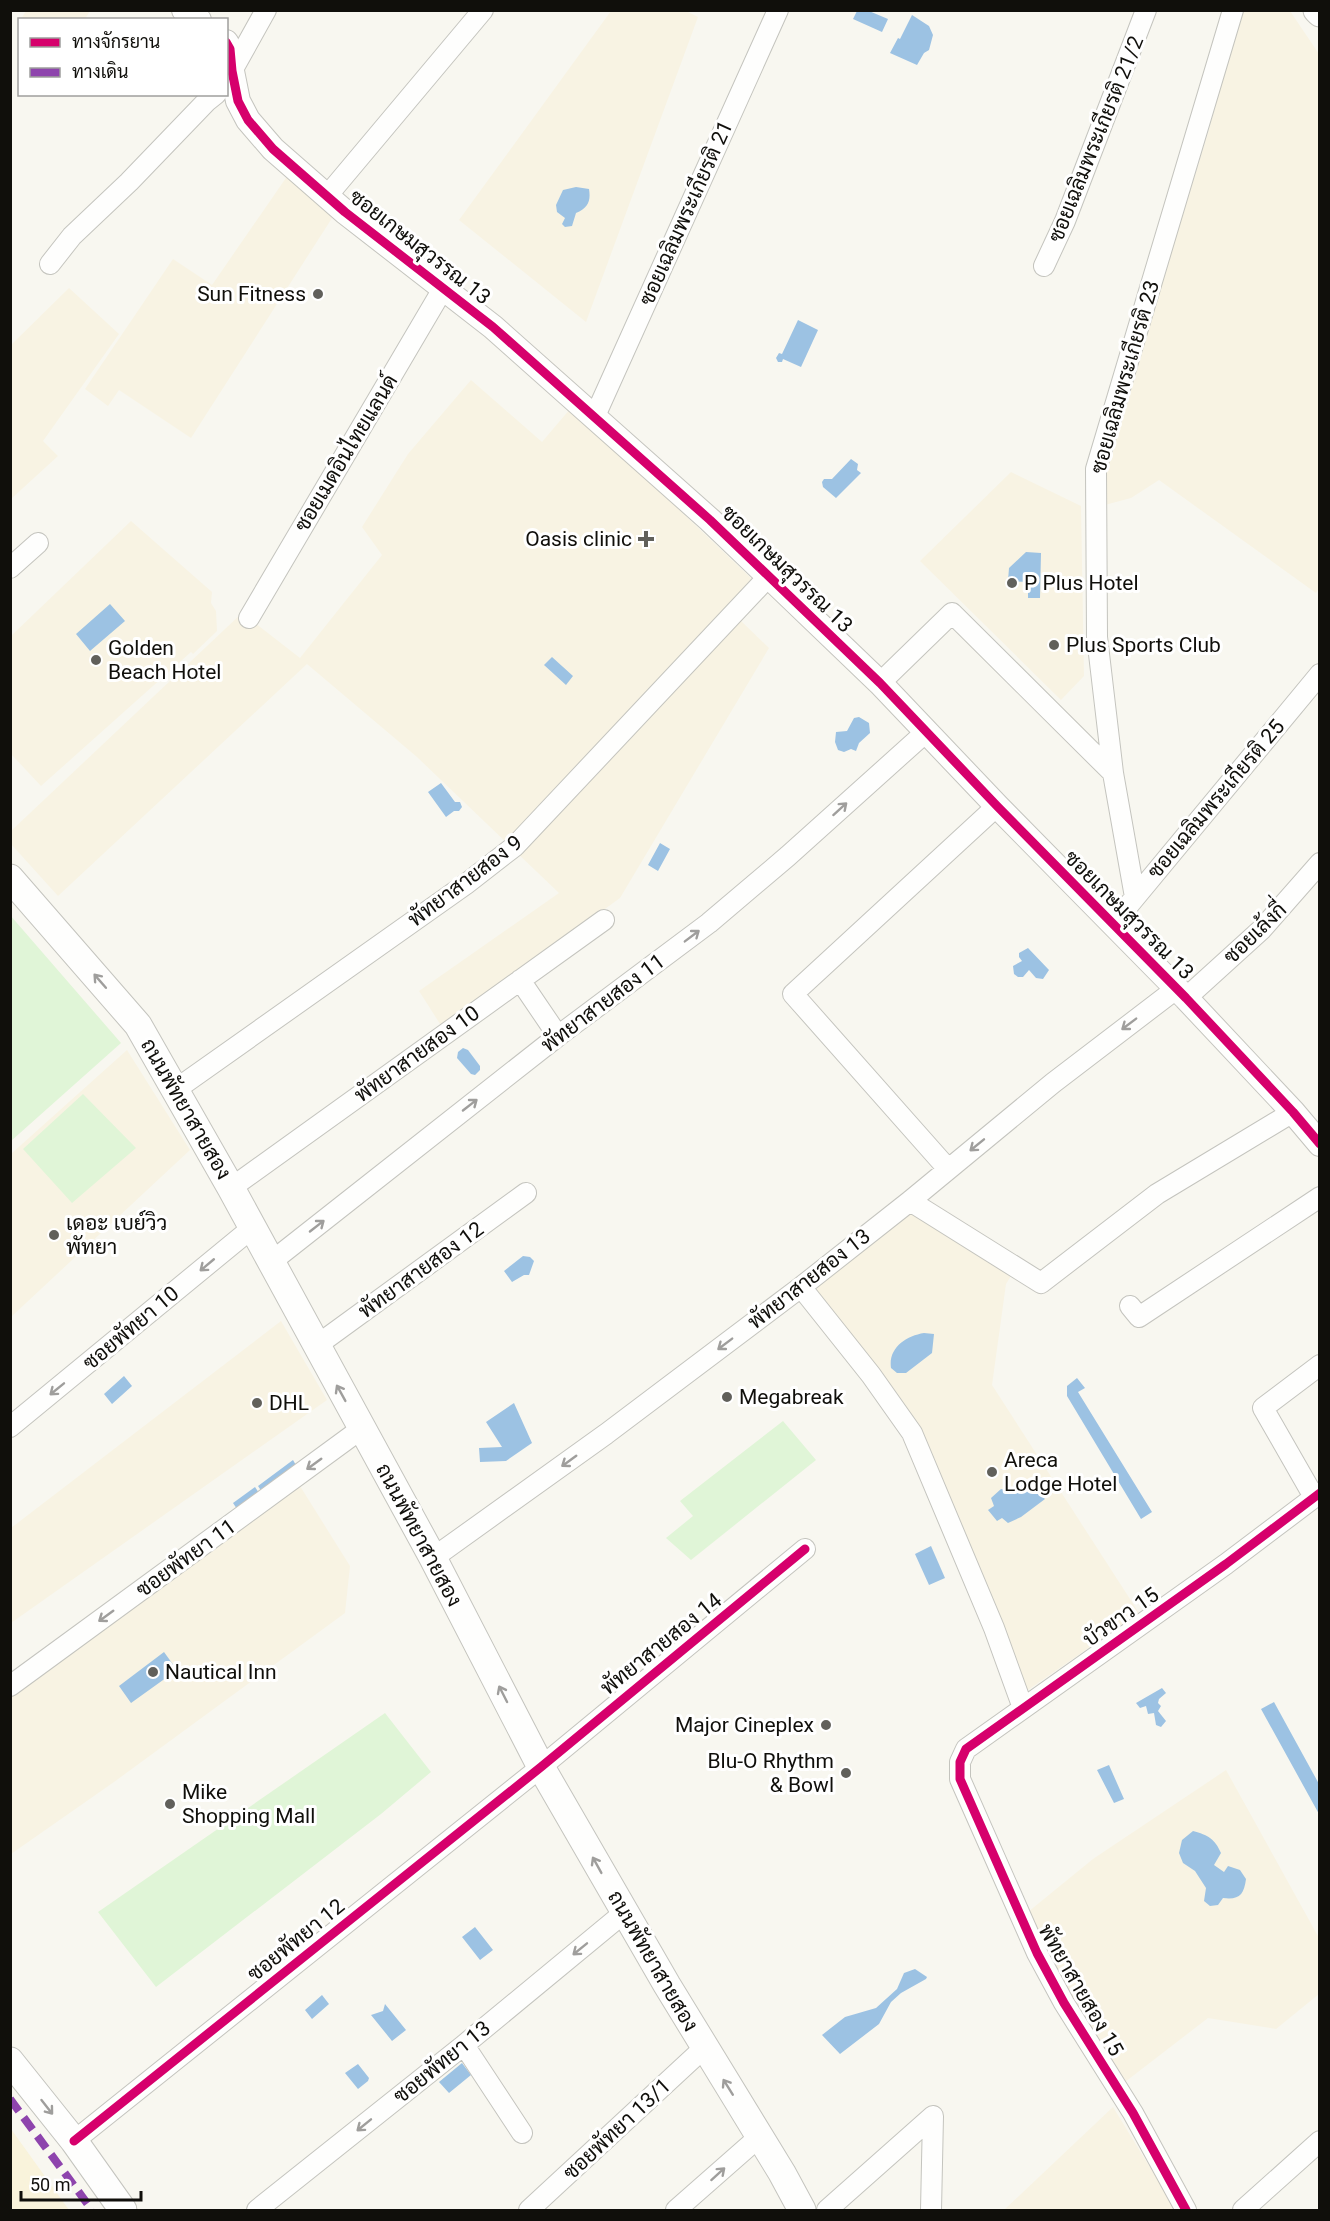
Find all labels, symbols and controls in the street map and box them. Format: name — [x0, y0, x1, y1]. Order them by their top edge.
legend — [18, 18, 228, 96]
text: ทางจักรยาน — [72, 31, 160, 52]
street label: ซอยเฉลิมพระเกียรติ 21/2 — [1043, 32, 1148, 246]
text: ทางเดิน — [72, 61, 128, 82]
street label: ซอยเฉลิมพระเกียรติ 21 — [634, 117, 738, 309]
street label: ซอยเกษมสุวรรณ 13 — [343, 184, 495, 311]
street label: ซอยเฉลิมพระเกียรติ 23 — [1085, 277, 1164, 476]
place label: Sun Fitness — [197, 282, 306, 306]
marker: Sun Fitness — [311, 287, 325, 301]
street label: ซอยเมดอินไทยแลนด์ — [288, 369, 402, 536]
street label: ซอยเกษมสุวรรณ 13 — [715, 500, 857, 639]
place label: Oasis clinic — [525, 527, 632, 551]
marker: Oasis clinic — [637, 530, 655, 548]
place label: P Plus Hotel — [1024, 571, 1139, 595]
marker: P Plus Hotel — [1005, 576, 1019, 590]
place label: Plus Sports Club — [1066, 633, 1221, 657]
place label: Golden Beach Hotel — [108, 636, 221, 684]
marker: Plus Sports Club — [1047, 638, 1061, 652]
marker: Golden Beach Hotel — [89, 653, 103, 667]
street label: ซอยเฉลิมพระเกียรติ 25 — [1142, 714, 1289, 883]
one-way arrow — [833, 802, 848, 816]
street label: พัทยาสายสอง 9 — [403, 830, 527, 932]
street label: ซอยเกษมสุวรรณ 13 — [1058, 846, 1198, 986]
street label: ซอยเล้งกี่ — [1213, 892, 1291, 969]
one-way arrow — [683, 929, 699, 942]
street label: พัทยาสายสอง 11 — [537, 949, 669, 1057]
one-way arrow — [93, 974, 107, 989]
street label: พัทยาสายสอง 10 — [350, 1001, 484, 1107]
one-way arrow — [1122, 1018, 1138, 1031]
street label: ถนนพัทยาสายสอง — [136, 1034, 236, 1184]
one-way arrow — [462, 1099, 478, 1112]
one-way arrow — [969, 1139, 985, 1152]
place label: เดอะ เบย์วิว พัทยา — [66, 1209, 167, 1259]
street label: พัทยาสายสอง 12 — [354, 1217, 488, 1323]
one-way arrow — [309, 1220, 325, 1233]
street label: พัทยาสายสอง 13 — [743, 1224, 875, 1334]
marker: เดอะ เบย์วิว พัทยา — [47, 1228, 61, 1242]
one-way arrow — [200, 1258, 215, 1272]
street label: ซอยพัทยา 10 — [78, 1281, 184, 1375]
one-way arrow — [717, 1338, 733, 1351]
one-way arrow — [49, 1383, 65, 1396]
one-way arrow — [335, 1385, 347, 1402]
place label: Megabreak — [739, 1385, 844, 1409]
marker: Megabreak — [720, 1390, 734, 1404]
place label: DHL — [269, 1391, 309, 1415]
marker: DHL — [250, 1396, 264, 1410]
place label: Areca Lodge Hotel — [1004, 1448, 1117, 1496]
one-way arrow — [561, 1455, 577, 1468]
one-way arrow — [306, 1458, 322, 1470]
street label: ถนนพัทยาสายสอง — [371, 1459, 467, 1611]
marker: Areca Lodge Hotel — [985, 1465, 999, 1479]
street label: ซอยพัทยา 11 — [132, 1514, 240, 1602]
street label: บัวขาว 15 — [1079, 1582, 1163, 1652]
street label: พัทยาสายสอง 14 — [596, 1588, 726, 1700]
one-way arrow — [98, 1610, 114, 1623]
place label: Nautical Inn — [165, 1660, 277, 1684]
marker: Nautical Inn — [146, 1665, 160, 1679]
one-way arrow — [497, 1686, 509, 1703]
place label: Major Cineplex — [675, 1713, 814, 1737]
marker: Major Cineplex — [819, 1718, 833, 1732]
place label: Blu-O Rhythm & Bowl — [707, 1749, 834, 1797]
marker: Blu-O Rhythm & Bowl — [839, 1766, 853, 1780]
place label: Mike Shopping Mall — [182, 1780, 315, 1828]
marker: Mike Shopping Mall — [163, 1797, 177, 1811]
one-way arrow — [591, 1856, 602, 1874]
street label: ถนนพัทยาสายสอง — [603, 1886, 703, 2036]
street label: ซอยพัทยา 12 — [243, 1894, 349, 1986]
street label: พัทยาสายสอง 15 — [1034, 1920, 1128, 2060]
one-way arrow — [572, 1943, 588, 1956]
street label: ซอยพัทยา 13 — [389, 2016, 495, 2108]
street label: ซอยพัทยา 13/1 — [558, 2073, 676, 2185]
one-way arrow — [722, 2079, 734, 2096]
one-way arrow — [40, 2098, 53, 2114]
one-way arrow — [356, 2119, 372, 2132]
scale bar — [21, 2164, 141, 2202]
one-way arrow — [710, 2167, 726, 2180]
text: 50 m — [30, 2174, 70, 2195]

